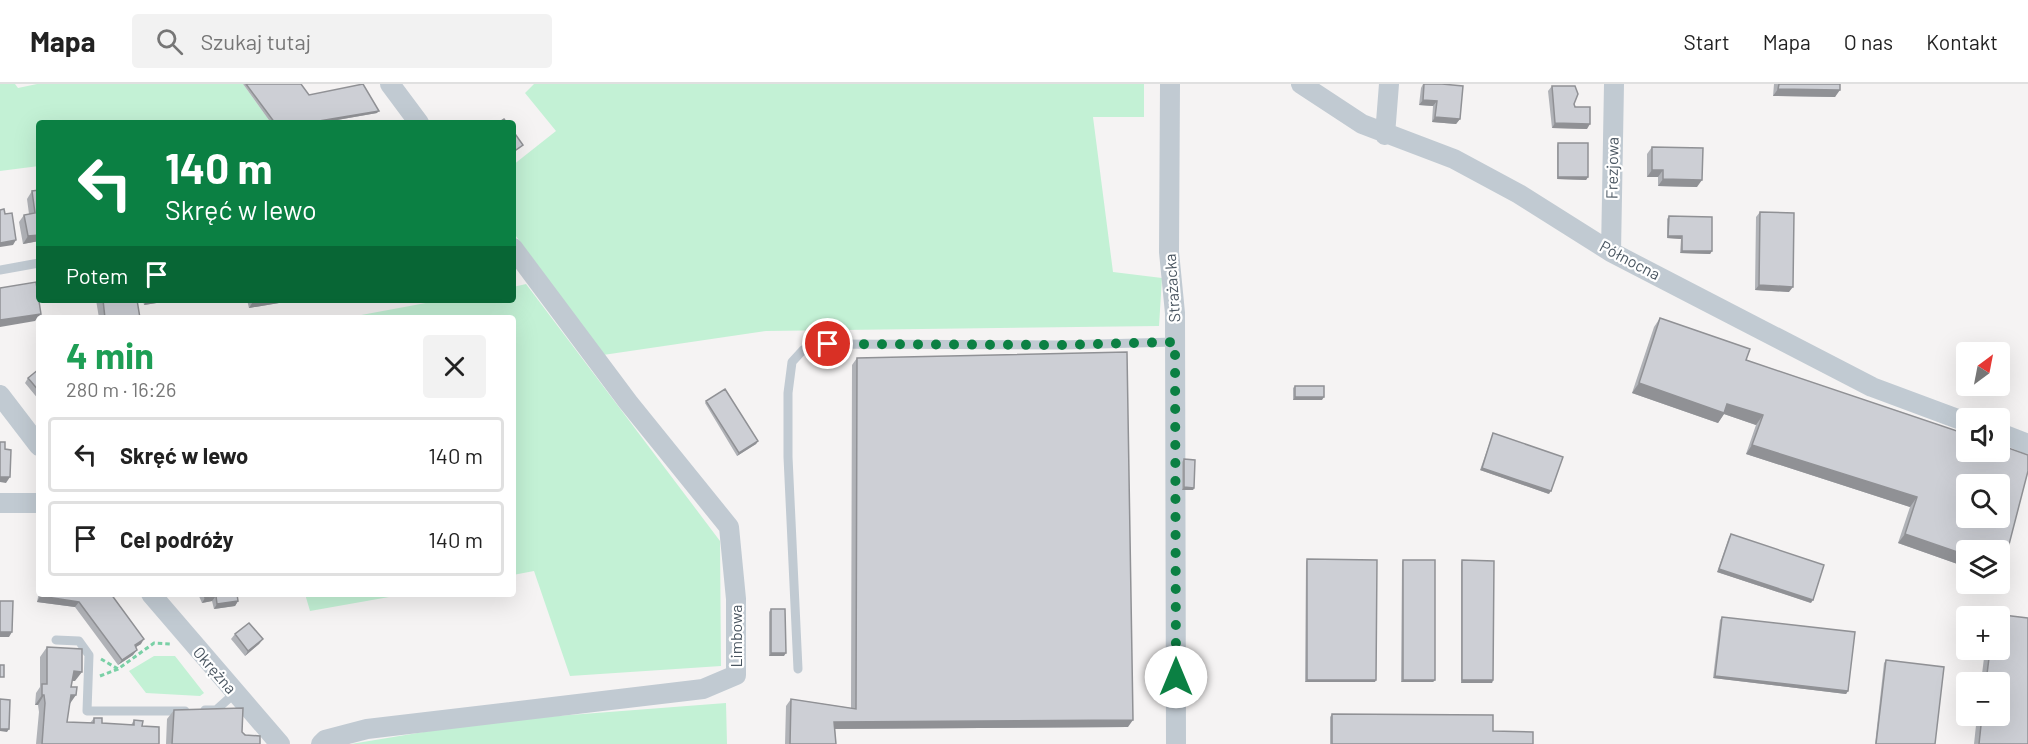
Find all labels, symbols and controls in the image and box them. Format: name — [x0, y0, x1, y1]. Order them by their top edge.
search box — [132, 14, 552, 68]
text: Mapa — [30, 24, 96, 58]
icon: search — [153, 25, 186, 58]
text: Szukaj tutaj — [201, 28, 311, 54]
text: Start — [1683, 29, 1730, 54]
text: Mapa — [1763, 29, 1811, 54]
text: O nas — [1844, 29, 1893, 54]
text: Kontakt — [1926, 29, 1998, 54]
street label: Frezjowa — [1601, 137, 1622, 199]
text: 140 m — [165, 142, 273, 192]
icon: left — [66, 144, 144, 222]
text: Skręć w lewo — [165, 193, 317, 225]
street label: Północna — [1597, 236, 1664, 283]
street label: Strażacka — [1160, 253, 1183, 323]
icon: arrive — [140, 258, 173, 291]
text: Potem — [66, 262, 128, 288]
pin — [802, 318, 853, 369]
icon: arrive — [811, 327, 844, 360]
text: 4 min — [66, 333, 154, 376]
button: close — [423, 335, 486, 398]
north arrow — [1956, 342, 2010, 396]
map controls — [1956, 342, 2010, 726]
text: 280 m · 16:26 — [66, 377, 176, 401]
button: sound — [1956, 408, 2010, 462]
icon: left — [69, 438, 102, 471]
text: Skręć w lewo — [120, 442, 248, 468]
text: 140 m — [428, 442, 483, 468]
button: search — [1956, 474, 2010, 528]
icon: arrive — [69, 522, 102, 555]
text: Cel podróży — [120, 526, 234, 552]
text: 140 m — [428, 526, 483, 552]
button: layers — [1956, 540, 2010, 594]
street label: Limbowa — [726, 605, 745, 667]
button: + — [1956, 606, 2010, 660]
street label: Okrężna — [190, 642, 241, 697]
position arrow — [1144, 645, 1208, 709]
button: − — [1956, 672, 2010, 726]

